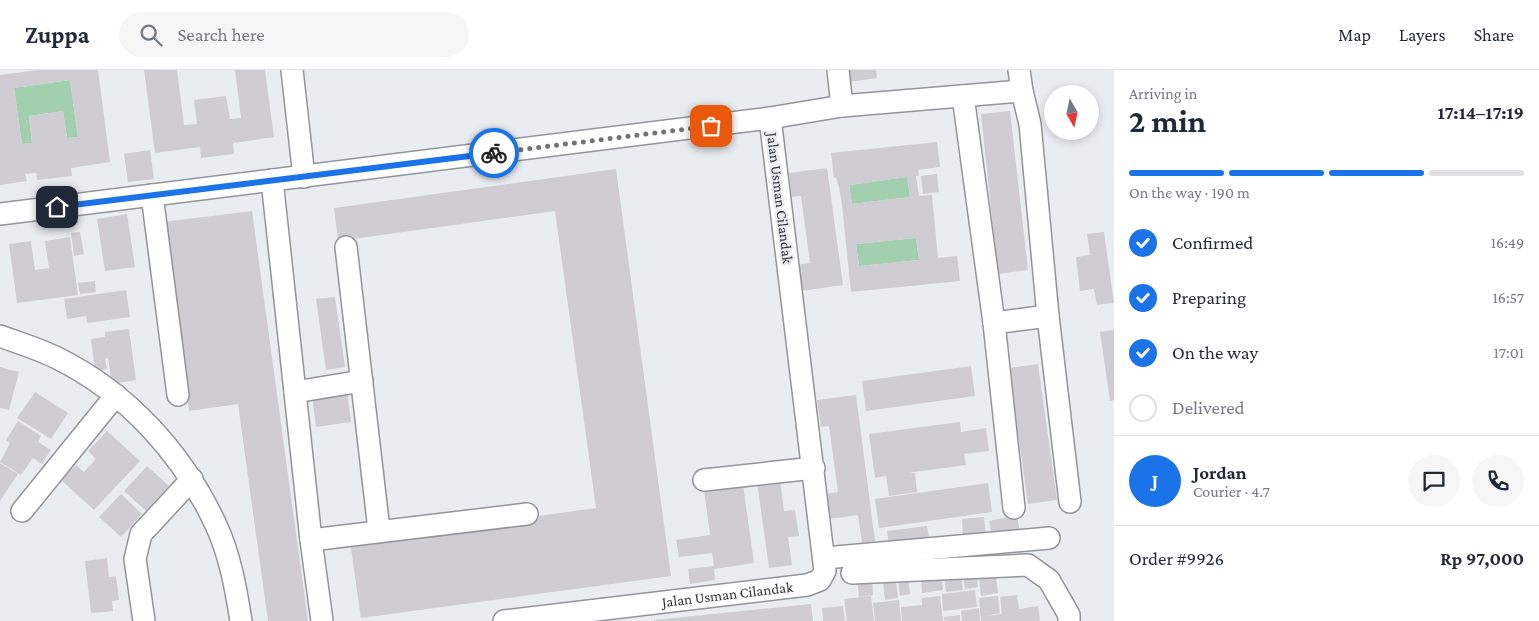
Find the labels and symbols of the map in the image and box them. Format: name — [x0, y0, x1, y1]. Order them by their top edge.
north arrow — [1044, 85, 1099, 140]
pin — [690, 105, 732, 147]
courier — [469, 128, 519, 178]
street label: Jalan Usman Cilandak — [763, 130, 796, 265]
pin — [36, 186, 78, 228]
street label: Jalan Usman Cilandak — [659, 579, 795, 611]

